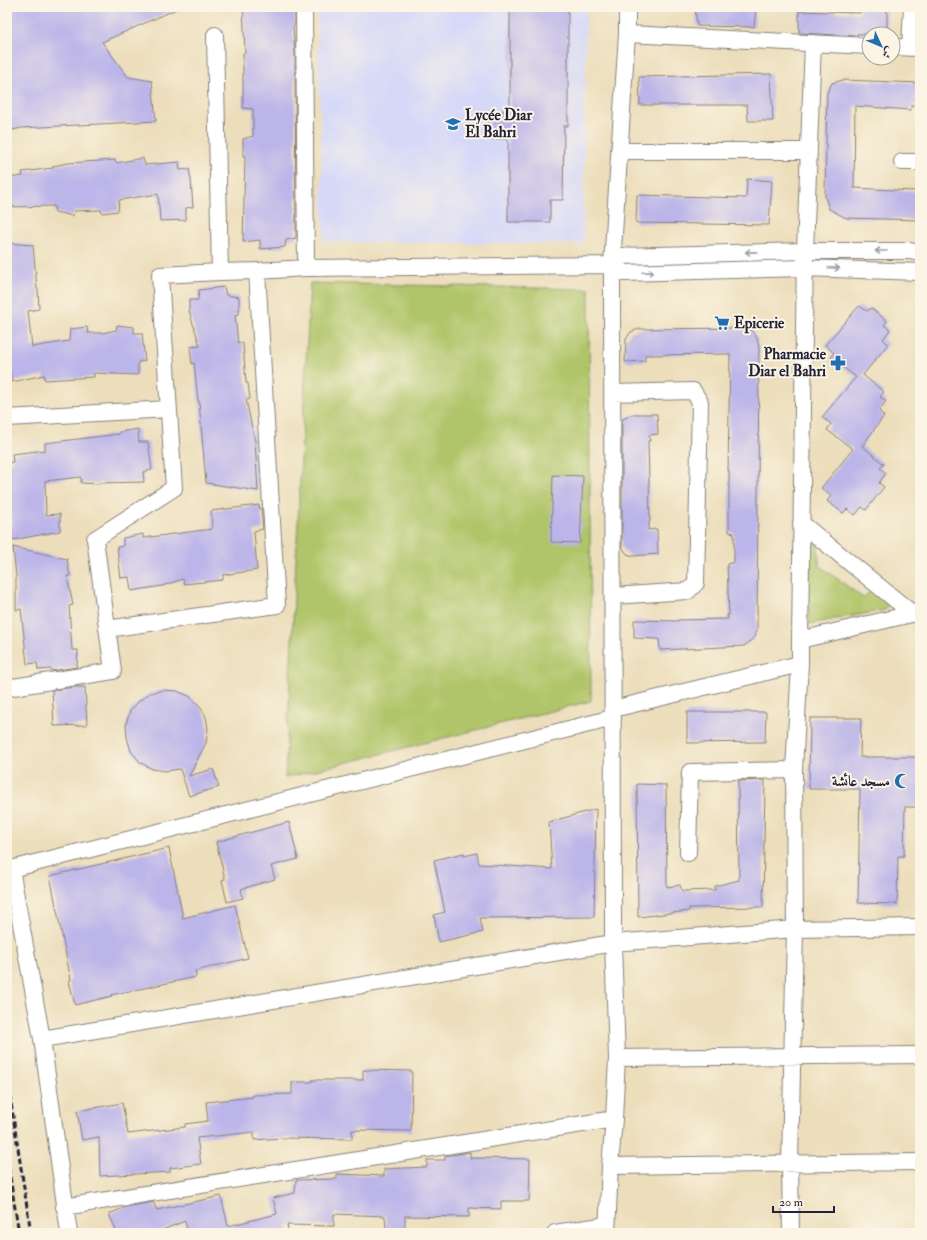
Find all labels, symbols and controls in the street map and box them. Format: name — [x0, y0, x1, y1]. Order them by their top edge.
north arrow — [861, 26, 901, 66]
text: ش — [879, 44, 896, 61]
place label: Lycée Diar El Bahri — [465, 106, 532, 142]
school or university icon: Lycée Diar El Bahri — [444, 115, 462, 133]
one-way arrow — [875, 247, 888, 255]
one-way arrow — [745, 249, 758, 256]
one-way arrow — [827, 265, 840, 272]
one-way arrow — [641, 269, 654, 276]
supermarket icon: Epicerie — [713, 314, 731, 332]
place label: Epicerie — [734, 314, 785, 334]
place label: Pharmacie Diar el Bahri — [748, 345, 827, 381]
pharmacy icon: Pharmacie Diar el Bahri — [829, 354, 847, 372]
place label: مسجد عائشة — [832, 772, 890, 791]
mosque icon: مسجد عائشة — [893, 772, 911, 790]
scale bar — [773, 1188, 834, 1214]
text: 20 m — [779, 1195, 804, 1210]

